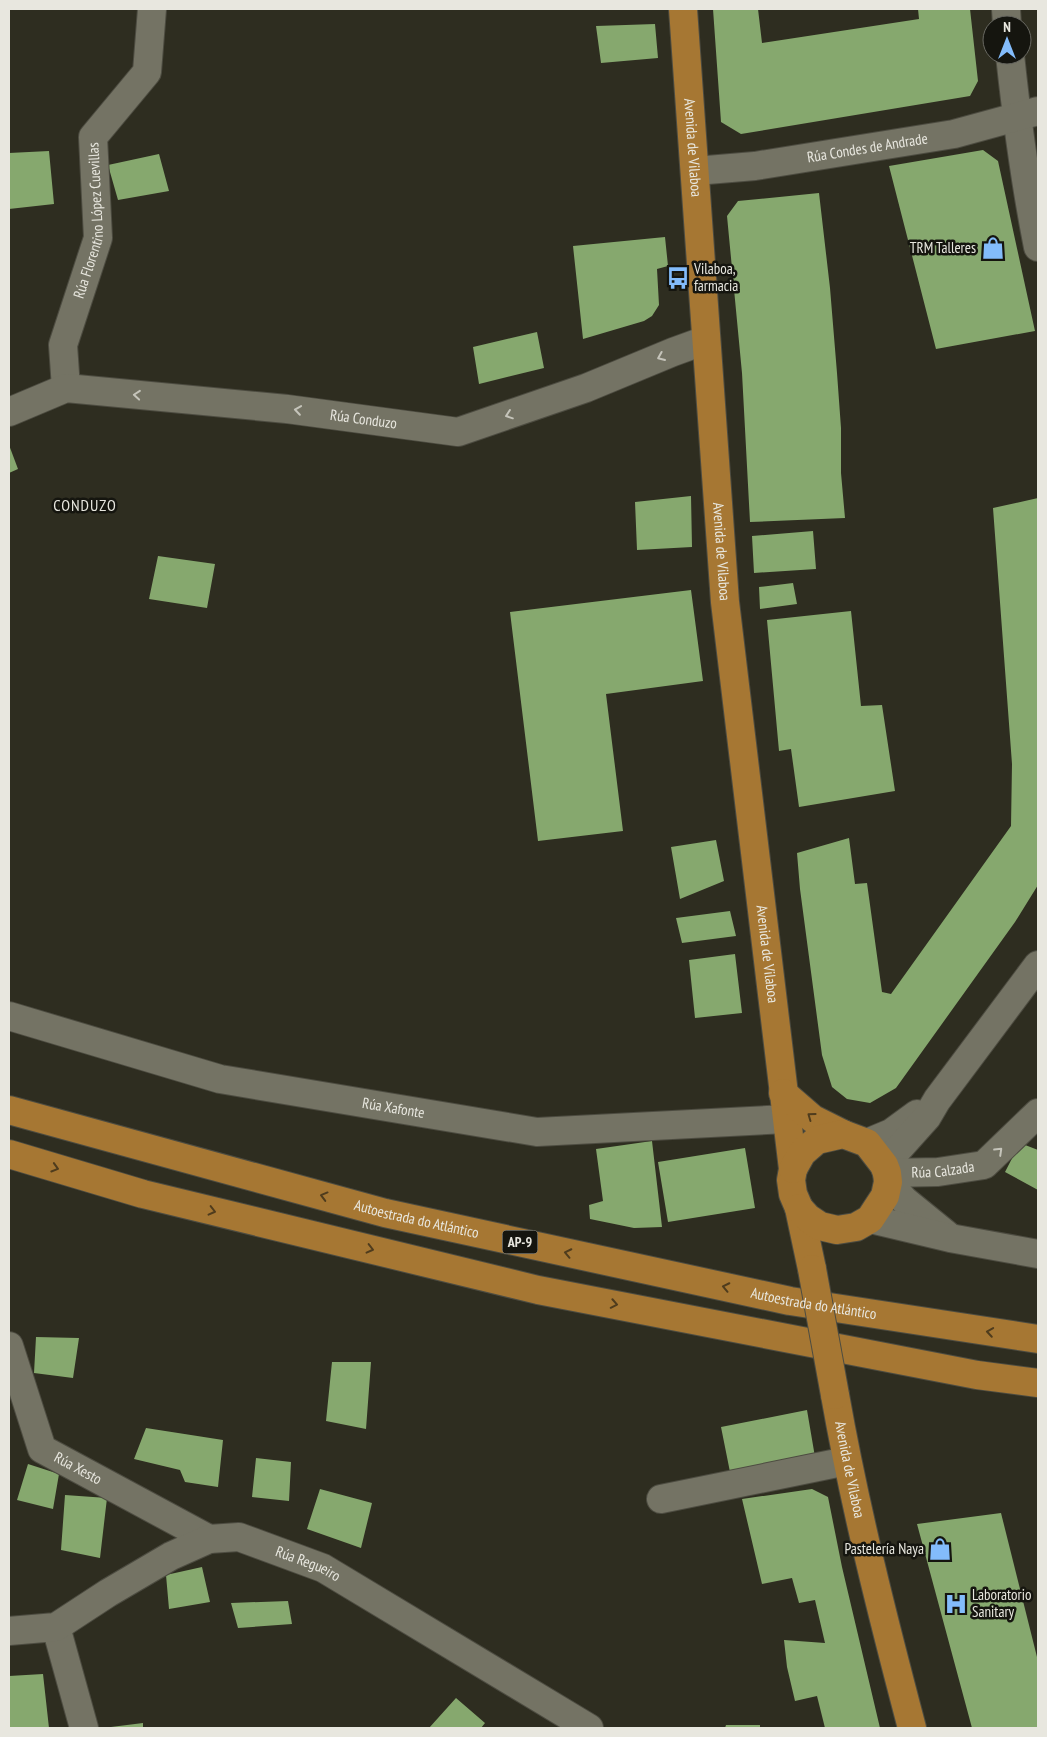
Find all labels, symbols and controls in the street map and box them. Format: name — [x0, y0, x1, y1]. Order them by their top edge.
north arrow — [982, 15, 1032, 65]
text: N — [1003, 18, 1011, 36]
street label: Avenida de Vilaboa — [680, 98, 706, 197]
street label: Rúa Condes de Andrade — [806, 128, 929, 167]
street label: Rúa Florentino López Cuevillas — [69, 142, 107, 301]
shop icon: TRM Talleres — [980, 235, 1006, 261]
place label: TRM Talleres — [910, 238, 976, 257]
place label: Vilaboa, farmacia — [693, 259, 738, 295]
bus stop icon: Vilaboa, farmacia — [665, 265, 691, 291]
one-way arrow — [657, 351, 665, 361]
one-way arrow — [132, 389, 140, 400]
street label: Rúa Conduzo — [329, 405, 398, 433]
one-way arrow — [294, 406, 303, 416]
one-way arrow — [505, 409, 514, 419]
district label: CONDUZO — [53, 495, 117, 515]
street label: Avenida de Vilaboa — [709, 502, 735, 601]
street label: Avenida de Vilaboa — [752, 904, 783, 1004]
street label: Rúa Xafonte — [361, 1093, 426, 1122]
one-way arrow — [807, 1113, 817, 1122]
one-way arrow — [994, 1148, 1003, 1157]
street label: Rúa Calzada — [911, 1157, 975, 1182]
one-way arrow — [51, 1162, 59, 1172]
one-way arrow — [320, 1191, 329, 1202]
street label: Autoestrada do Atlántico — [352, 1195, 481, 1242]
one-way arrow — [208, 1205, 217, 1216]
road number: AP-9 — [502, 1230, 538, 1254]
one-way arrow — [366, 1243, 375, 1254]
one-way arrow — [563, 1248, 572, 1259]
one-way arrow — [722, 1283, 731, 1293]
street label: Autoestrada do Atlántico — [749, 1283, 878, 1323]
one-way arrow — [609, 1299, 618, 1309]
one-way arrow — [986, 1327, 994, 1338]
street label: Avenida de Vilaboa — [831, 1419, 870, 1520]
street label: Rúa Xesto — [51, 1447, 105, 1488]
shop icon: Pastelería Naya — [927, 1536, 953, 1562]
place label: Pastelería Naya — [844, 1539, 924, 1558]
street label: Rúa Regueiro — [273, 1541, 344, 1585]
place label: Laboratorio Sanitary — [972, 1585, 1031, 1621]
hospital icon: Laboratorio Sanitary — [943, 1591, 969, 1617]

